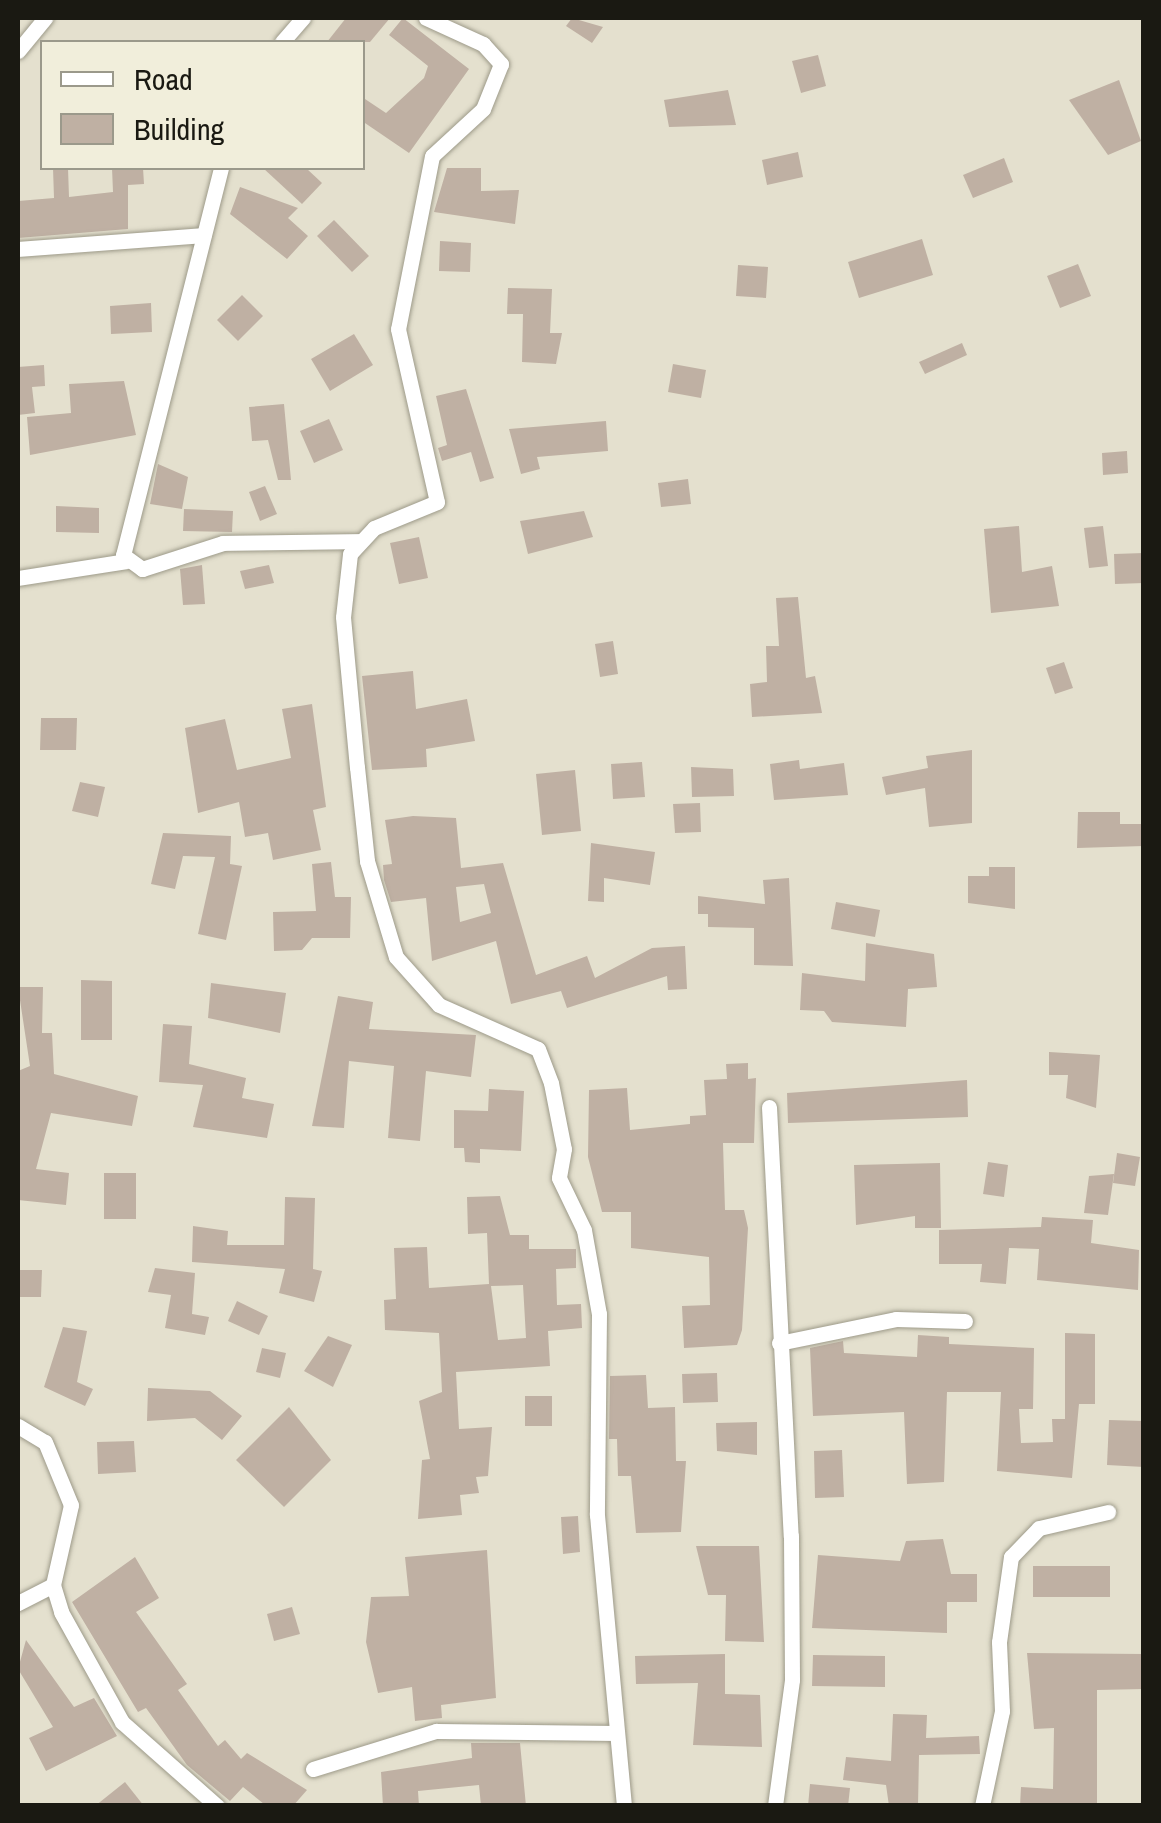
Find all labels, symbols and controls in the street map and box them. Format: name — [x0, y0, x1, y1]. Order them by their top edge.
legend — [40, 40, 365, 170]
text: Road — [134, 59, 193, 99]
text: Building — [134, 109, 224, 149]

